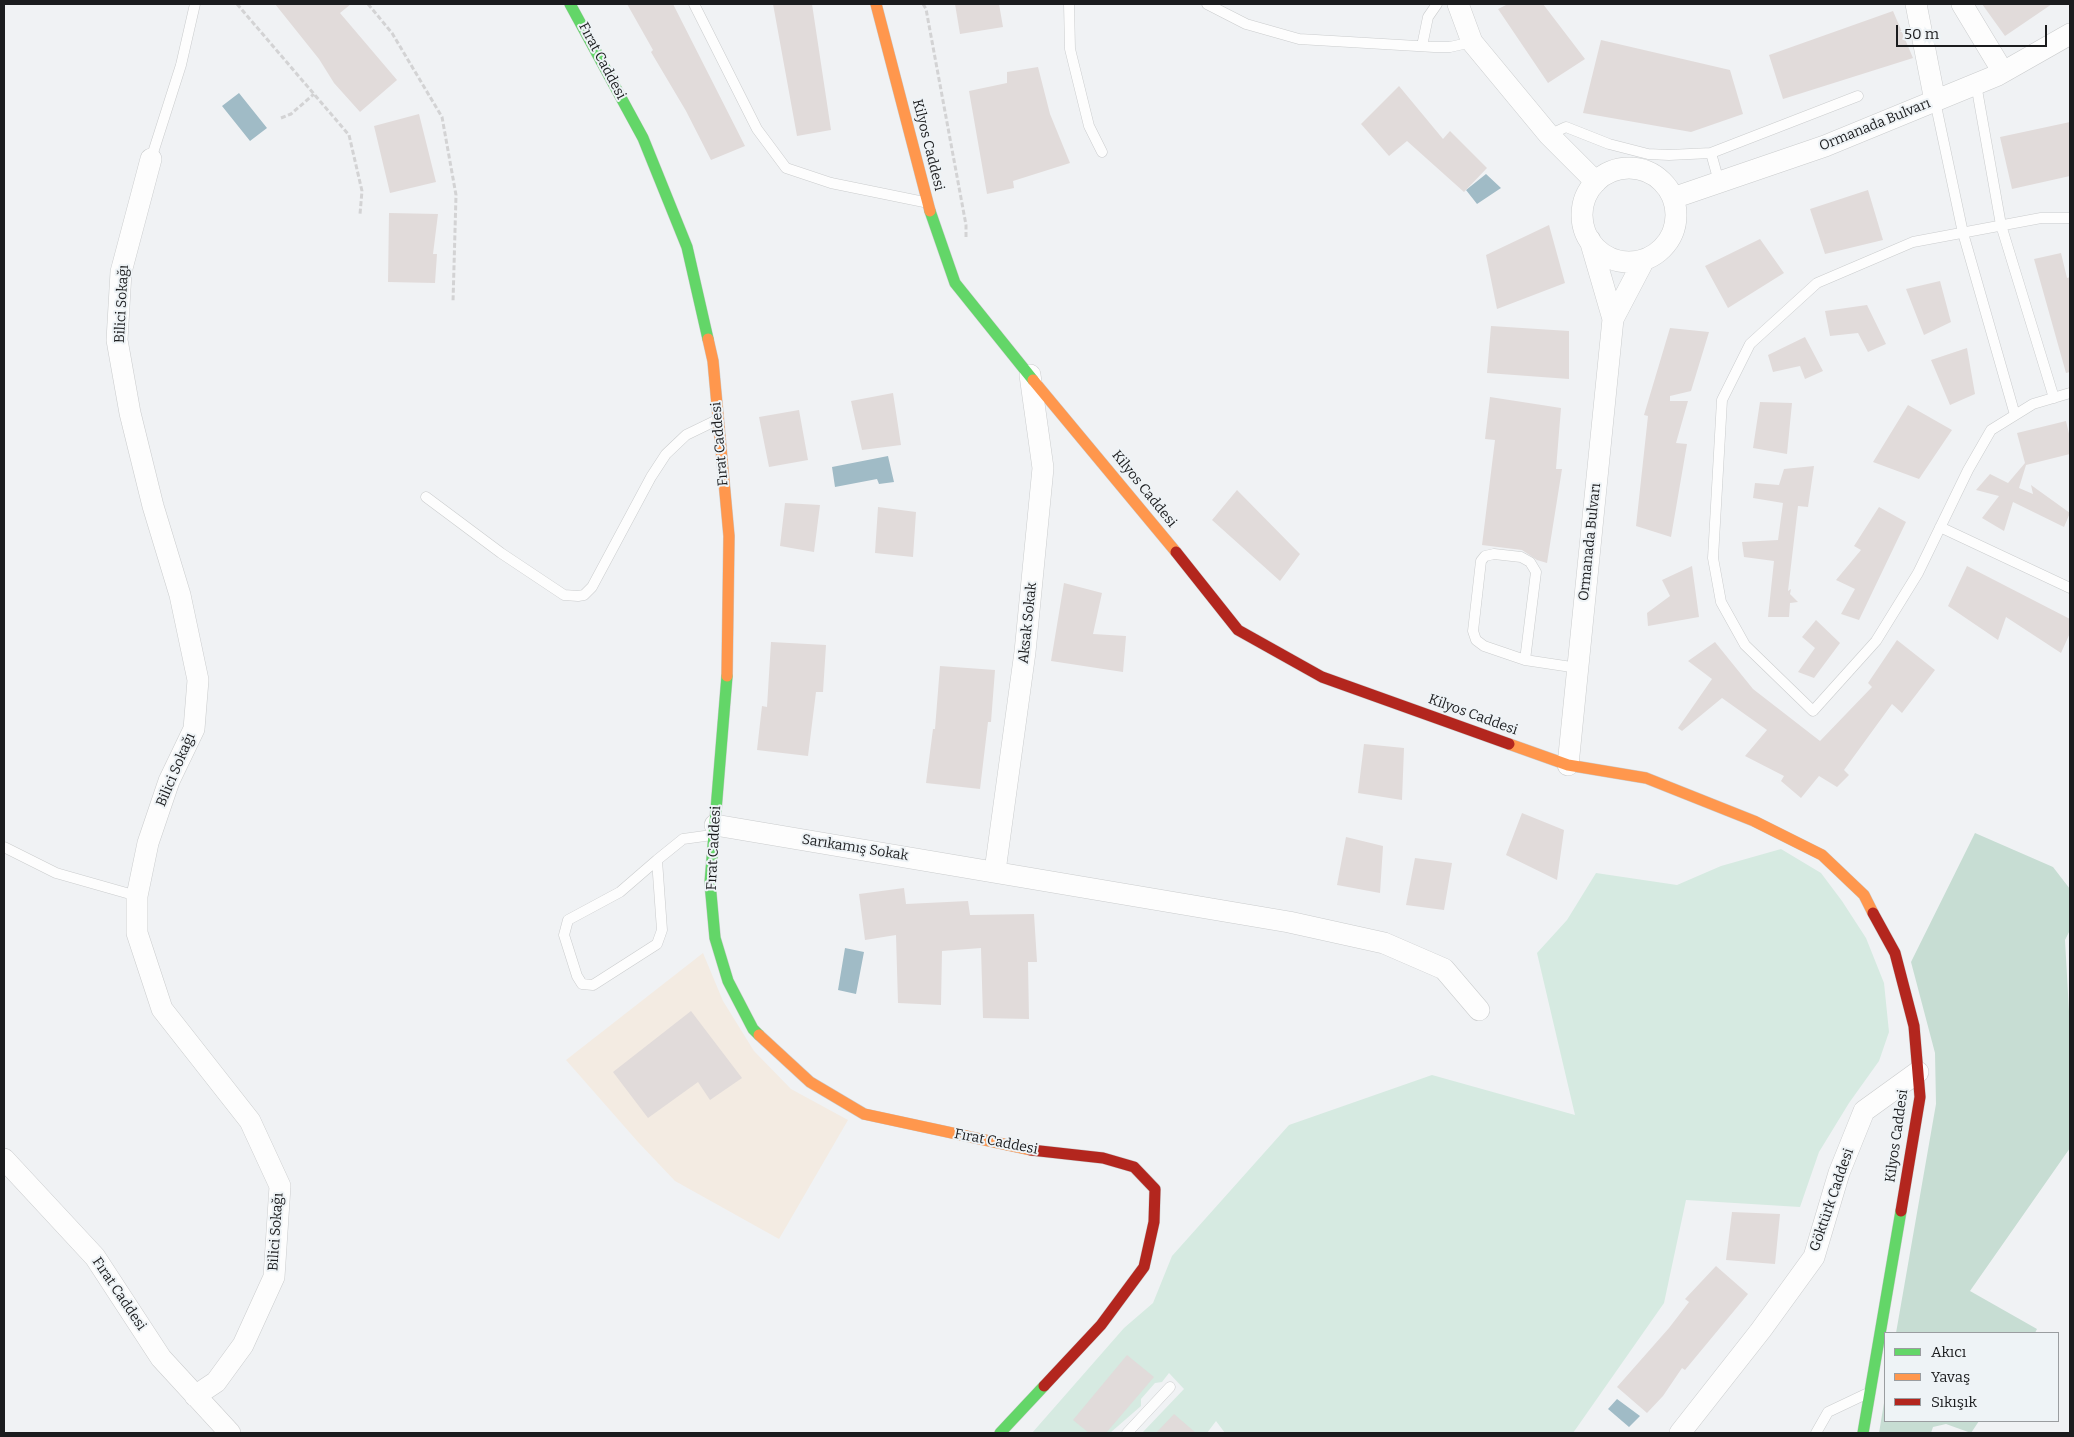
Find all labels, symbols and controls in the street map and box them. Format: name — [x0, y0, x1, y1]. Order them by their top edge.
scale bar — [1899, 15, 2050, 47]
street label: Fırat Caddesi — [575, 20, 629, 102]
text: 50 m — [1904, 25, 1939, 43]
street label: Ormanada Bulvarı — [1817, 95, 1933, 155]
street label: Kilyos Caddesi — [908, 97, 948, 193]
street label: Bilici Sokağı — [112, 264, 132, 344]
street label: Fırat Caddesi — [708, 401, 732, 487]
street label: Kilyos Caddesi — [1108, 447, 1180, 531]
street label: Ormanada Bulvarı — [1575, 482, 1605, 602]
street label: Aksak Sokak — [1015, 581, 1041, 665]
street label: Kilyos Caddesi — [1426, 691, 1520, 739]
street label: Bilici Sokağı — [153, 731, 199, 809]
street label: Fırat Caddesi — [703, 805, 725, 891]
street label: Sarıkamış Sokak — [801, 831, 909, 865]
street label: Kilyos Caddesi — [1882, 1088, 1912, 1184]
street label: Fırat Caddesi — [953, 1126, 1039, 1158]
street label: Göktürk Caddesi — [1806, 1146, 1858, 1254]
street label: Bilici Sokağı — [265, 1192, 287, 1272]
street label: Fırat Caddesi — [88, 1254, 150, 1334]
legend — [1884, 1332, 2059, 1422]
text: Akıcı — [1931, 1343, 1966, 1361]
text: Yavaş — [1931, 1368, 1970, 1386]
text: Sıkışık — [1931, 1393, 1977, 1411]

